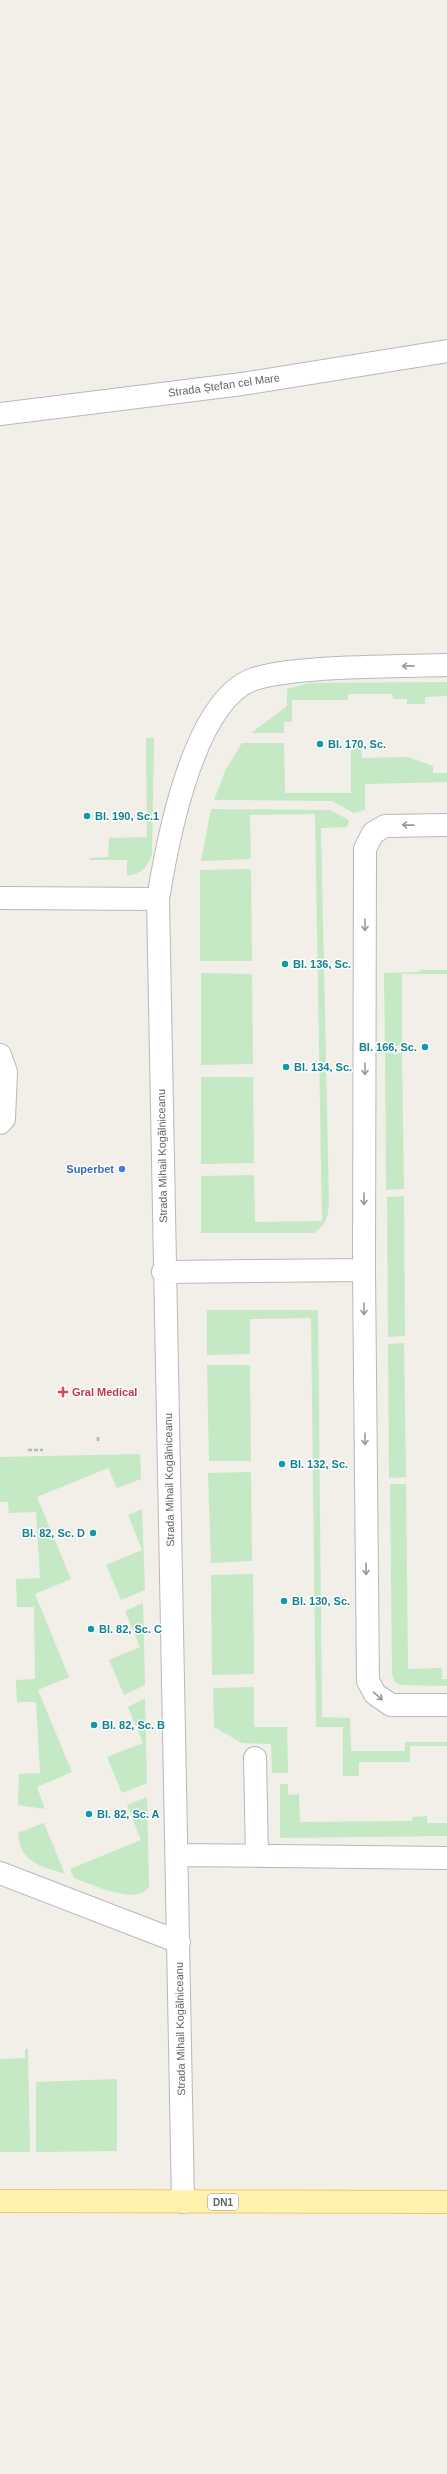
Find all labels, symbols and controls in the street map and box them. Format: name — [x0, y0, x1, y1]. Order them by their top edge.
street label: Strada Ștefan cel Mare — [167, 371, 281, 399]
one-way arrow — [402, 662, 415, 670]
place label: Bl. 170, Sc. — [328, 738, 386, 750]
marker: Bl. 170, Sc. — [315, 739, 325, 749]
place label: Bl. 190, Sc.1 — [95, 810, 159, 822]
marker: Bl. 190, Sc.1 — [82, 811, 92, 821]
one-way arrow — [402, 821, 415, 829]
one-way arrow — [361, 918, 369, 931]
place label: Bl. 136, Sc. — [293, 958, 351, 970]
marker: Bl. 136, Sc. — [280, 959, 290, 969]
place label: Bl. 166, Sc. — [359, 1041, 417, 1053]
marker: Bl. 166, Sc. — [420, 1042, 430, 1052]
place label: Bl. 134, Sc. — [294, 1061, 352, 1073]
marker: Bl. 134, Sc. — [281, 1062, 291, 1072]
one-way arrow — [361, 1062, 369, 1075]
street label: Strada Mihail Kogălniceanu — [155, 1089, 169, 1223]
place label: Superbet — [66, 1163, 114, 1175]
marker: Superbet — [117, 1164, 127, 1174]
one-way arrow — [360, 1192, 368, 1205]
one-way arrow — [360, 1302, 368, 1315]
marker: Gral Medical — [57, 1386, 69, 1398]
place label: Gral Medical — [72, 1386, 137, 1398]
street label: Strada Mihail Kogălniceanu — [162, 1413, 176, 1547]
one-way arrow — [361, 1432, 369, 1445]
place label: Bl. 132, Sc. — [290, 1458, 348, 1470]
marker: Bl. 132, Sc. — [277, 1459, 287, 1469]
place label: Bl. 82, Sc. D — [22, 1527, 85, 1539]
marker: Bl. 82, Sc. D — [88, 1528, 98, 1538]
one-way arrow — [362, 1562, 370, 1575]
place label: Bl. 130, Sc. — [292, 1595, 350, 1607]
marker: Bl. 130, Sc. — [279, 1596, 289, 1606]
place label: Bl. 82, Sc. C — [99, 1623, 162, 1635]
marker: Bl. 82, Sc. C — [86, 1624, 96, 1634]
one-way arrow — [373, 1691, 383, 1700]
place label: Bl. 82, Sc. B — [102, 1719, 165, 1731]
marker: Bl. 82, Sc. B — [89, 1720, 99, 1730]
place label: Bl. 82, Sc. A — [97, 1808, 160, 1820]
marker: Bl. 82, Sc. A — [84, 1809, 94, 1819]
street label: Strada Mihail Kogălniceanu — [173, 1962, 187, 2096]
road number: DN1 — [208, 2194, 238, 2210]

